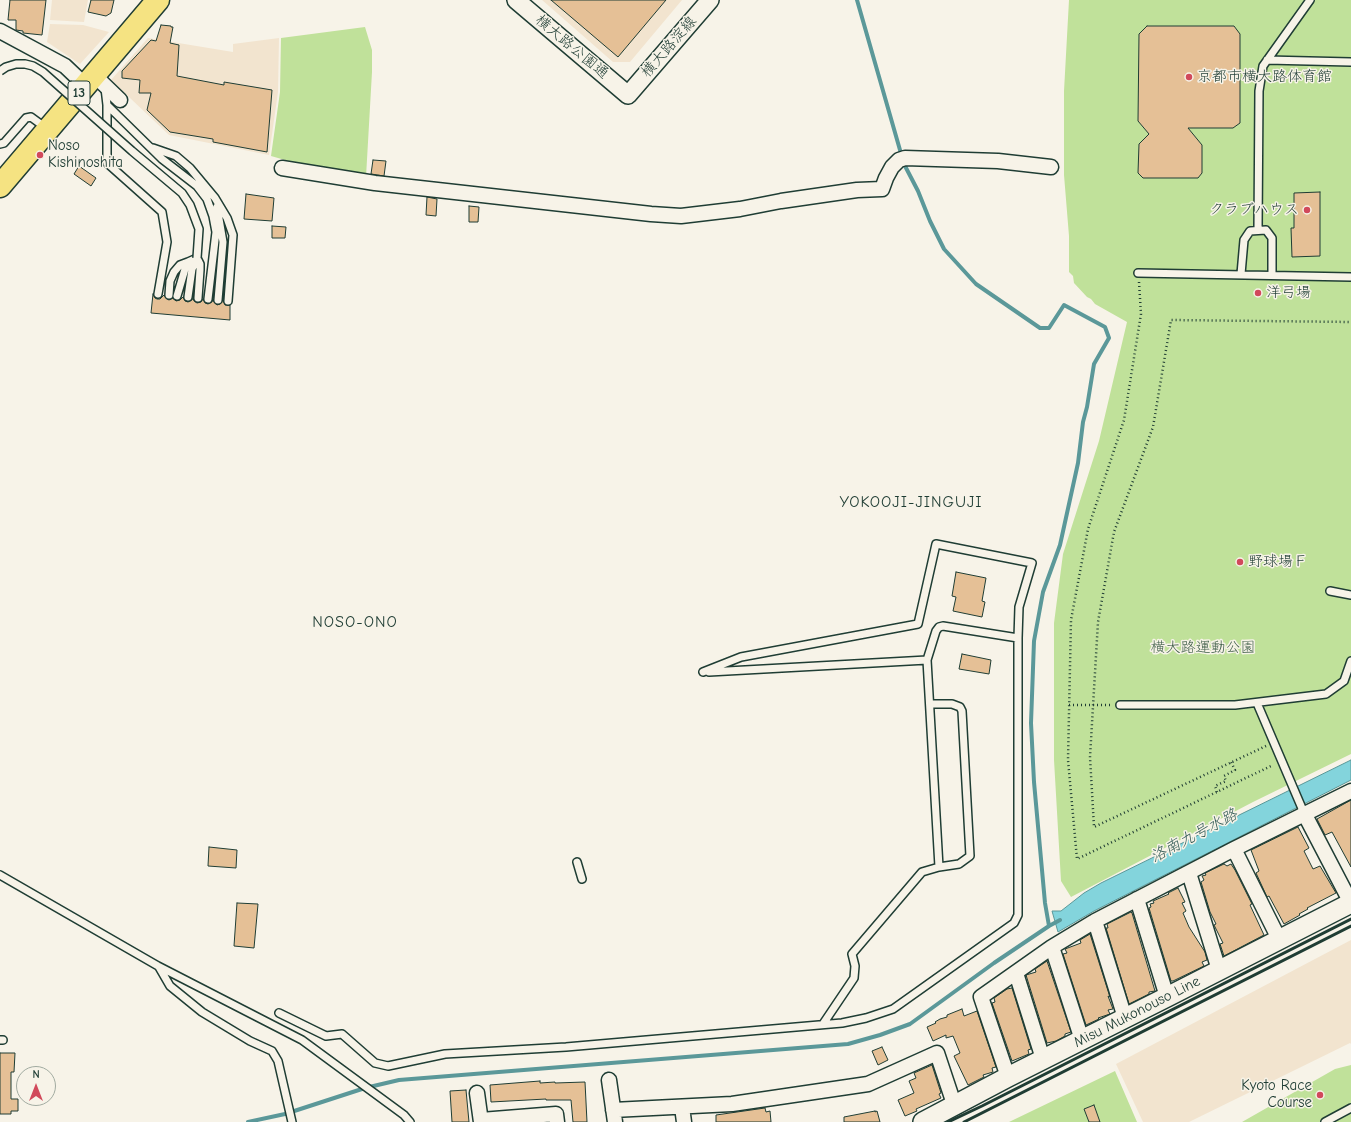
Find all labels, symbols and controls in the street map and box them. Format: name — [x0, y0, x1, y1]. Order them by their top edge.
street label: 横大路公園通 — [532, 11, 612, 83]
street label: 横大路淀線 — [638, 13, 700, 81]
place label: 京都市横大路体育館 — [1197, 68, 1332, 86]
marker: 京都市横大路体育館 — [1184, 72, 1194, 82]
road number: 13 — [68, 81, 90, 105]
place label: Noso Kishinoshita — [48, 137, 123, 172]
marker: Noso Kishinoshita — [35, 150, 45, 160]
place label: クラブハウス — [1209, 201, 1299, 219]
marker: クラブハウス — [1302, 205, 1312, 215]
place label: 洋弓場 — [1266, 284, 1311, 302]
marker: 洋弓場 — [1253, 288, 1263, 298]
district label: YOKOOJI-JINGUJI — [839, 492, 983, 512]
place label: 野球場Ｆ — [1248, 553, 1308, 571]
marker: 野球場Ｆ — [1235, 557, 1245, 567]
district label: NOSO-ONO — [312, 612, 398, 632]
park label: 横大路運動公園 — [1151, 639, 1255, 657]
water label: 洛南九号水路 — [1147, 805, 1241, 867]
street label: Misu Mukonouso Line — [1071, 972, 1203, 1052]
north arrow — [16, 1066, 56, 1106]
text: N — [32, 1068, 40, 1081]
place label: Kyoto Race Course — [1241, 1077, 1312, 1112]
marker: Kyoto Race Course — [1315, 1090, 1325, 1100]

